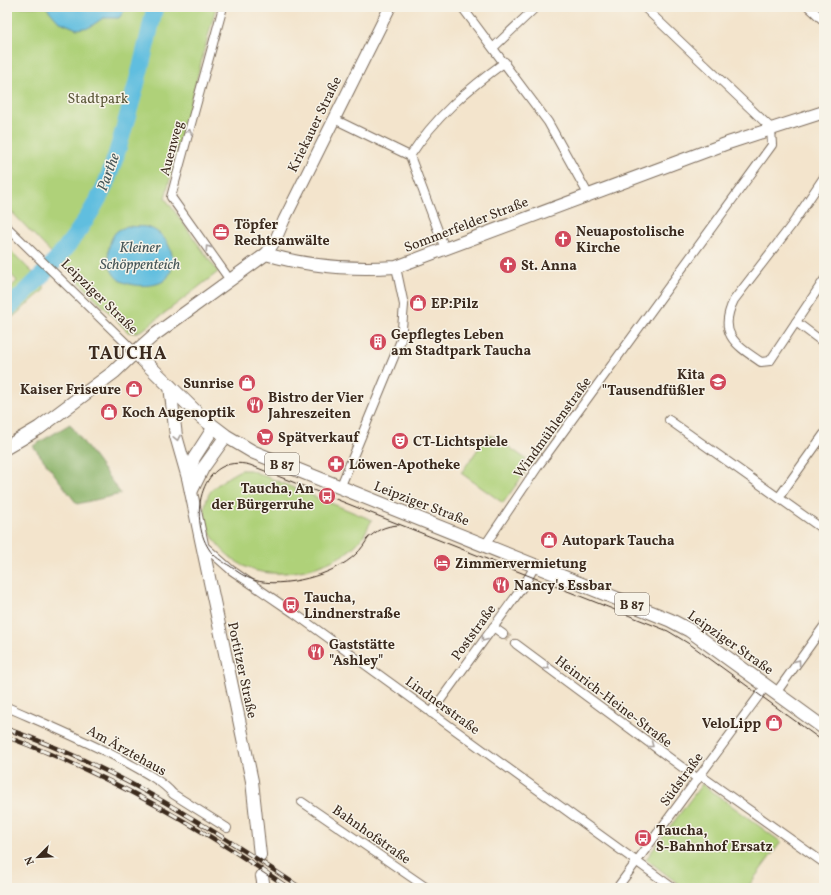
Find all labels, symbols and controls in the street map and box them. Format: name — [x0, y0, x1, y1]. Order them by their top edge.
street label: Kriekauer Straße — [284, 73, 347, 176]
park label: Stadtpark — [68, 90, 129, 109]
street label: Auenweg — [156, 119, 189, 178]
one-way arrow — [184, 129, 193, 136]
water label: Parthe — [93, 150, 126, 194]
street label: Sommerfelder Straße — [402, 193, 532, 258]
place label: Töpfer Rechtsanwälte — [234, 216, 330, 251]
office icon: Töpfer Rechtsanwälte — [211, 222, 231, 242]
place label: Neuapostolische Kirche — [576, 223, 684, 258]
church icon: Neuapostolische Kirche — [553, 229, 573, 249]
water label: Kleiner Schöppenteich — [100, 238, 180, 276]
one-way arrow — [205, 245, 213, 252]
street label: Leipziger Straße — [56, 255, 142, 339]
church icon: St. Anna — [498, 255, 518, 275]
place label: St. Anna — [521, 257, 577, 276]
shop icon: EP:Pilz — [408, 293, 428, 313]
place label: EP:Pilz — [431, 295, 478, 314]
place label: Gepflegtes Leben am Stadtpark Taucha — [391, 326, 531, 361]
building icon: Gepflegtes Leben am Stadtpark Taucha — [368, 332, 388, 352]
district label: TAUCHA — [88, 342, 168, 367]
place label: Kita "Tausendfüßler — [602, 366, 705, 401]
school or university icon: Kita "Tausendfüßler — [708, 372, 728, 392]
shop icon: Sunrise — [237, 373, 257, 393]
street label: Windmühlenstraße — [510, 373, 597, 482]
place label: Sunrise — [183, 375, 234, 394]
shop icon: Kaiser Friseure — [124, 379, 144, 399]
place label: Kaiser Friseure — [20, 381, 121, 400]
place label: Bistro der Vier Jahreszeiten — [267, 389, 364, 424]
restaurant icon: Bistro der Vier Jahreszeiten — [245, 395, 265, 415]
shop icon: Koch Augenoptik — [99, 402, 119, 422]
place label: Koch Augenoptik — [122, 404, 236, 423]
supermarket icon: Spätverkauf — [255, 427, 275, 447]
place label: Spätverkauf — [278, 429, 360, 448]
theatre icon: CT-Lichtspiele — [390, 431, 410, 451]
place label: CT-Lichtspiele — [413, 433, 508, 452]
one-way arrow — [172, 435, 180, 441]
road number: B 87 — [265, 453, 299, 475]
pharmacy icon: Löwen-Apotheke — [326, 454, 346, 474]
place label: Löwen-Apotheke — [349, 456, 460, 475]
street label: Leipziger Straße — [371, 477, 472, 531]
place label: Taucha, An der Bürgerruhe — [212, 480, 314, 515]
bus stop icon: Taucha, An der Bürgerruhe — [317, 486, 337, 506]
shop icon: Autopark Taucha — [539, 530, 559, 550]
place label: Autopark Taucha — [562, 532, 675, 551]
hotel icon: Zimmervermietung — [432, 553, 452, 573]
place label: Zimmervermietung — [455, 555, 587, 574]
restaurant icon: Nancy's Essbar — [491, 575, 511, 595]
place label: Nancy's Essbar — [514, 577, 612, 596]
place label: Taucha, Lindnerstraße — [304, 589, 400, 624]
road number: B 87 — [615, 593, 649, 615]
bus stop icon: Taucha, Lindnerstraße — [281, 595, 301, 615]
street label: Poststraße — [447, 601, 501, 665]
street label: Leipziger Straße — [683, 607, 777, 680]
street label: Portitzer Straße — [222, 620, 261, 721]
one-way arrow — [482, 635, 489, 642]
place label: Gaststätte "Ashley" — [329, 636, 395, 671]
restaurant icon: Gaststätte "Ashley" — [306, 642, 326, 662]
street label: Heinrich-Heine-Straße — [551, 652, 676, 753]
one-way arrow — [793, 659, 800, 666]
one-way arrow — [543, 662, 550, 670]
street label: Lindnerstraße — [401, 673, 484, 740]
shop icon: VeloLipp — [764, 713, 784, 733]
place label: VeloLipp — [702, 715, 761, 734]
street label: Am Ärztehaus — [83, 722, 170, 781]
one-way arrow — [647, 740, 654, 747]
street label: Südstraße — [656, 749, 708, 811]
street label: Bahnhofstraße — [328, 801, 414, 870]
place label: Taucha, S-Bahnhof Ersatz — [656, 822, 773, 857]
bus stop icon: Taucha, S-Bahnhof Ersatz — [633, 828, 653, 848]
north arrow — [18, 837, 58, 877]
text: N — [22, 854, 39, 867]

